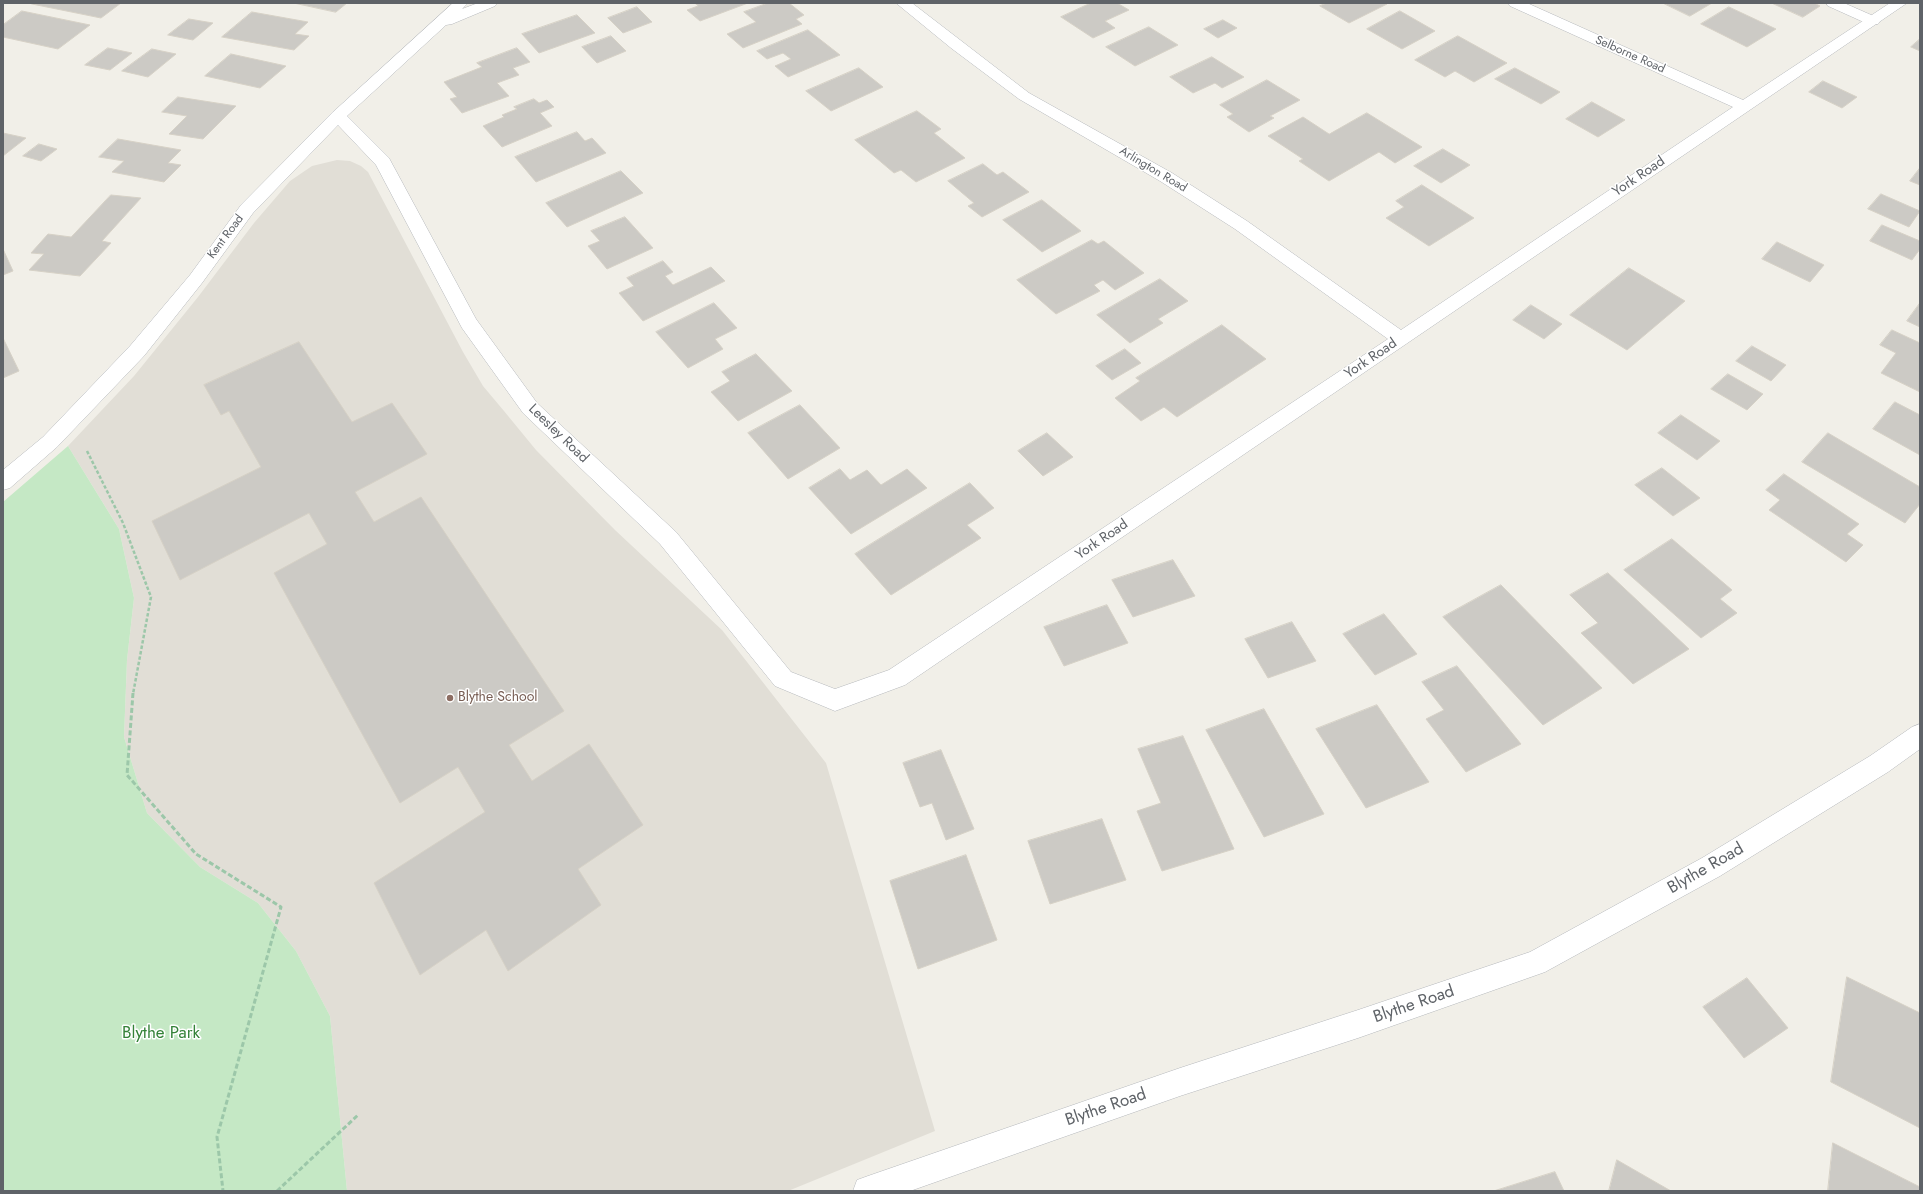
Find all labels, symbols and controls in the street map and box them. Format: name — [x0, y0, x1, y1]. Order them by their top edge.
street label: Selborne Road — [1593, 33, 1667, 77]
street label: Arlington Road — [1117, 144, 1189, 196]
street label: York Road — [1610, 153, 1668, 201]
street label: Kent Road — [205, 212, 247, 262]
street label: York Road — [1342, 335, 1400, 383]
street label: Leesley Road — [524, 401, 592, 467]
street label: York Road — [1073, 516, 1131, 564]
place label: Blythe School — [458, 690, 538, 706]
marker: Blythe School — [445, 693, 455, 703]
street label: Blythe Road — [1664, 839, 1748, 899]
street label: Blythe Road — [1371, 982, 1457, 1028]
park label: Blythe Park — [122, 1024, 200, 1044]
street label: Blythe Road — [1063, 1085, 1149, 1131]

